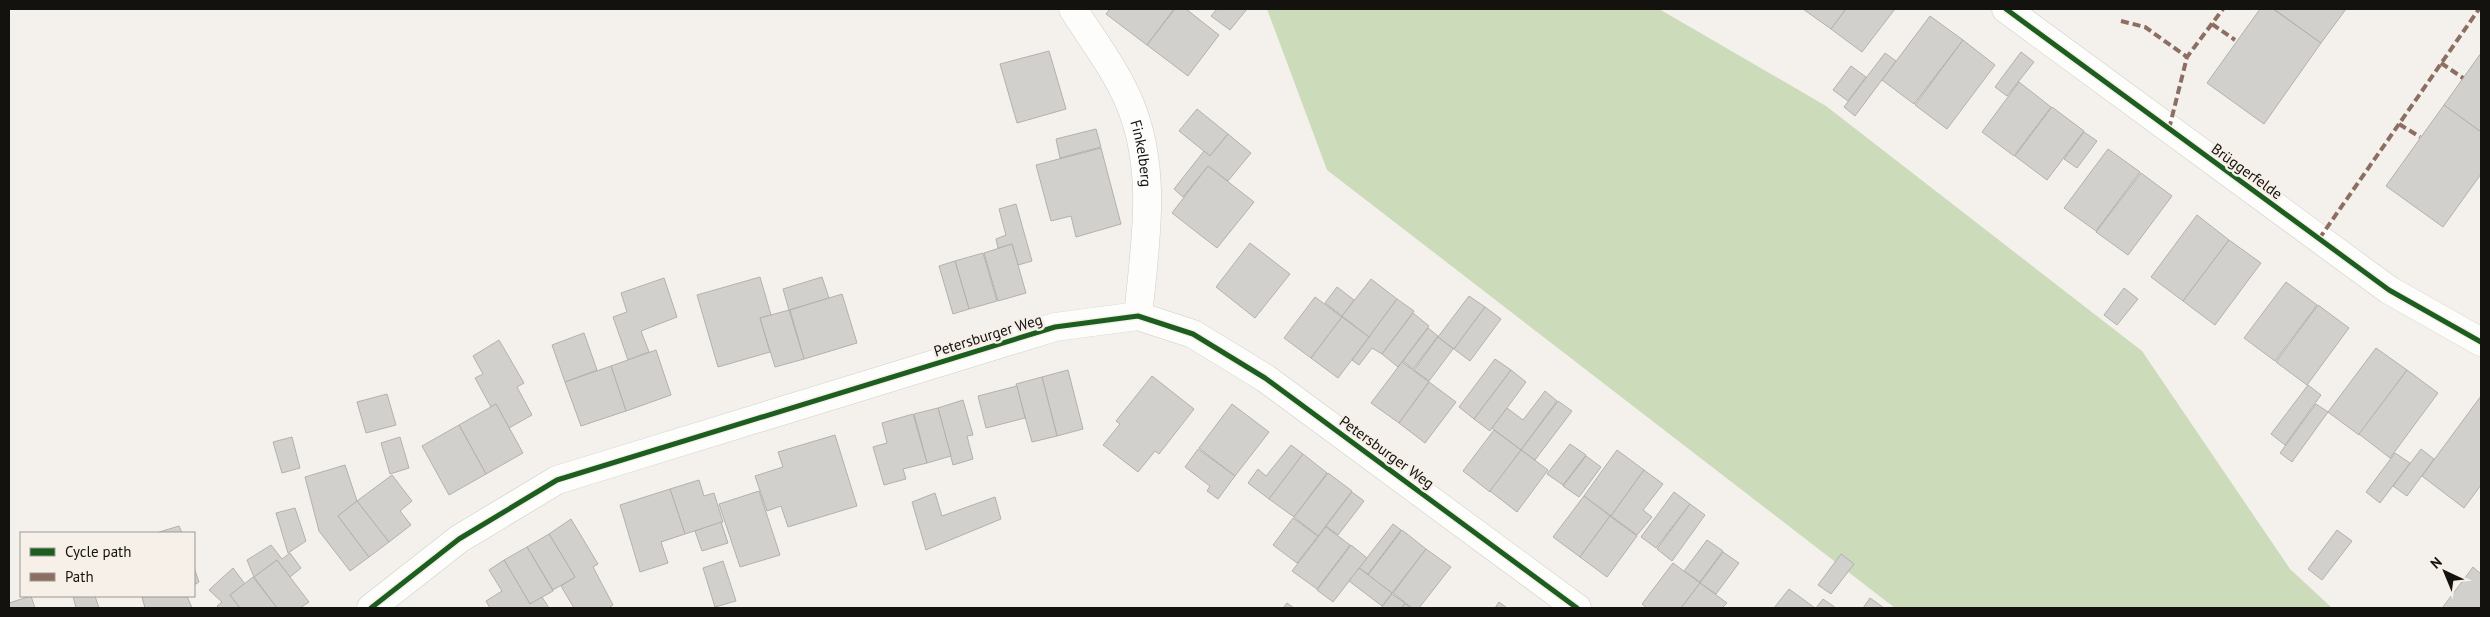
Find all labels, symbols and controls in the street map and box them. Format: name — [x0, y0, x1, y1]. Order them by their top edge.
street label: Finkelberg — [1127, 117, 1156, 187]
street label: Brüggerfelde — [2208, 139, 2286, 203]
street label: Petersburger Weg — [931, 309, 1045, 361]
street label: Petersburger Weg — [1336, 411, 1438, 493]
legend — [20, 532, 195, 597]
text: Cycle path — [65, 542, 131, 561]
north arrow — [2420, 547, 2470, 597]
text: N — [2426, 553, 2446, 572]
text: Path — [65, 567, 94, 586]

